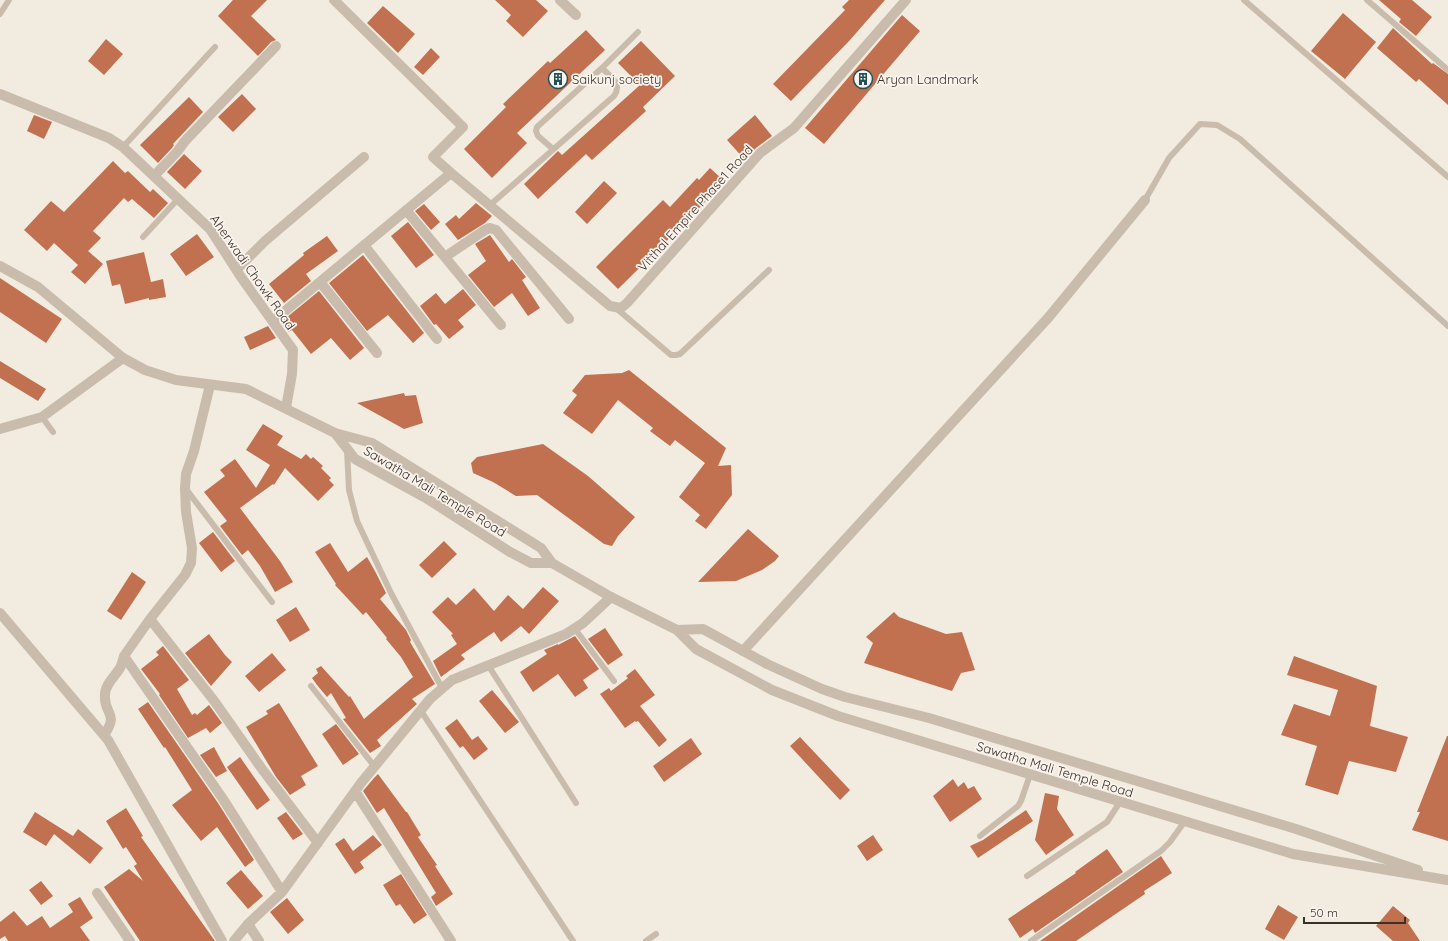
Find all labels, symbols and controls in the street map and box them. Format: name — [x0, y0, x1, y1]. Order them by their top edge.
building icon: Saikunj society — [547, 68, 569, 90]
building icon: Aryan Landmark — [852, 68, 874, 90]
place label: Saikunj society — [572, 71, 661, 87]
place label: Aryan Landmark — [877, 71, 979, 87]
street label: Vitthal Empire Phase1 Road — [634, 141, 756, 275]
street label: Aherwadi Chowk Road — [207, 211, 299, 333]
street label: Sawatha Mali Temple Road — [361, 442, 509, 540]
street label: Sawatha Mali Temple Road — [975, 737, 1135, 801]
scale bar — [1304, 899, 1405, 925]
text: 50 m — [1310, 905, 1338, 920]

